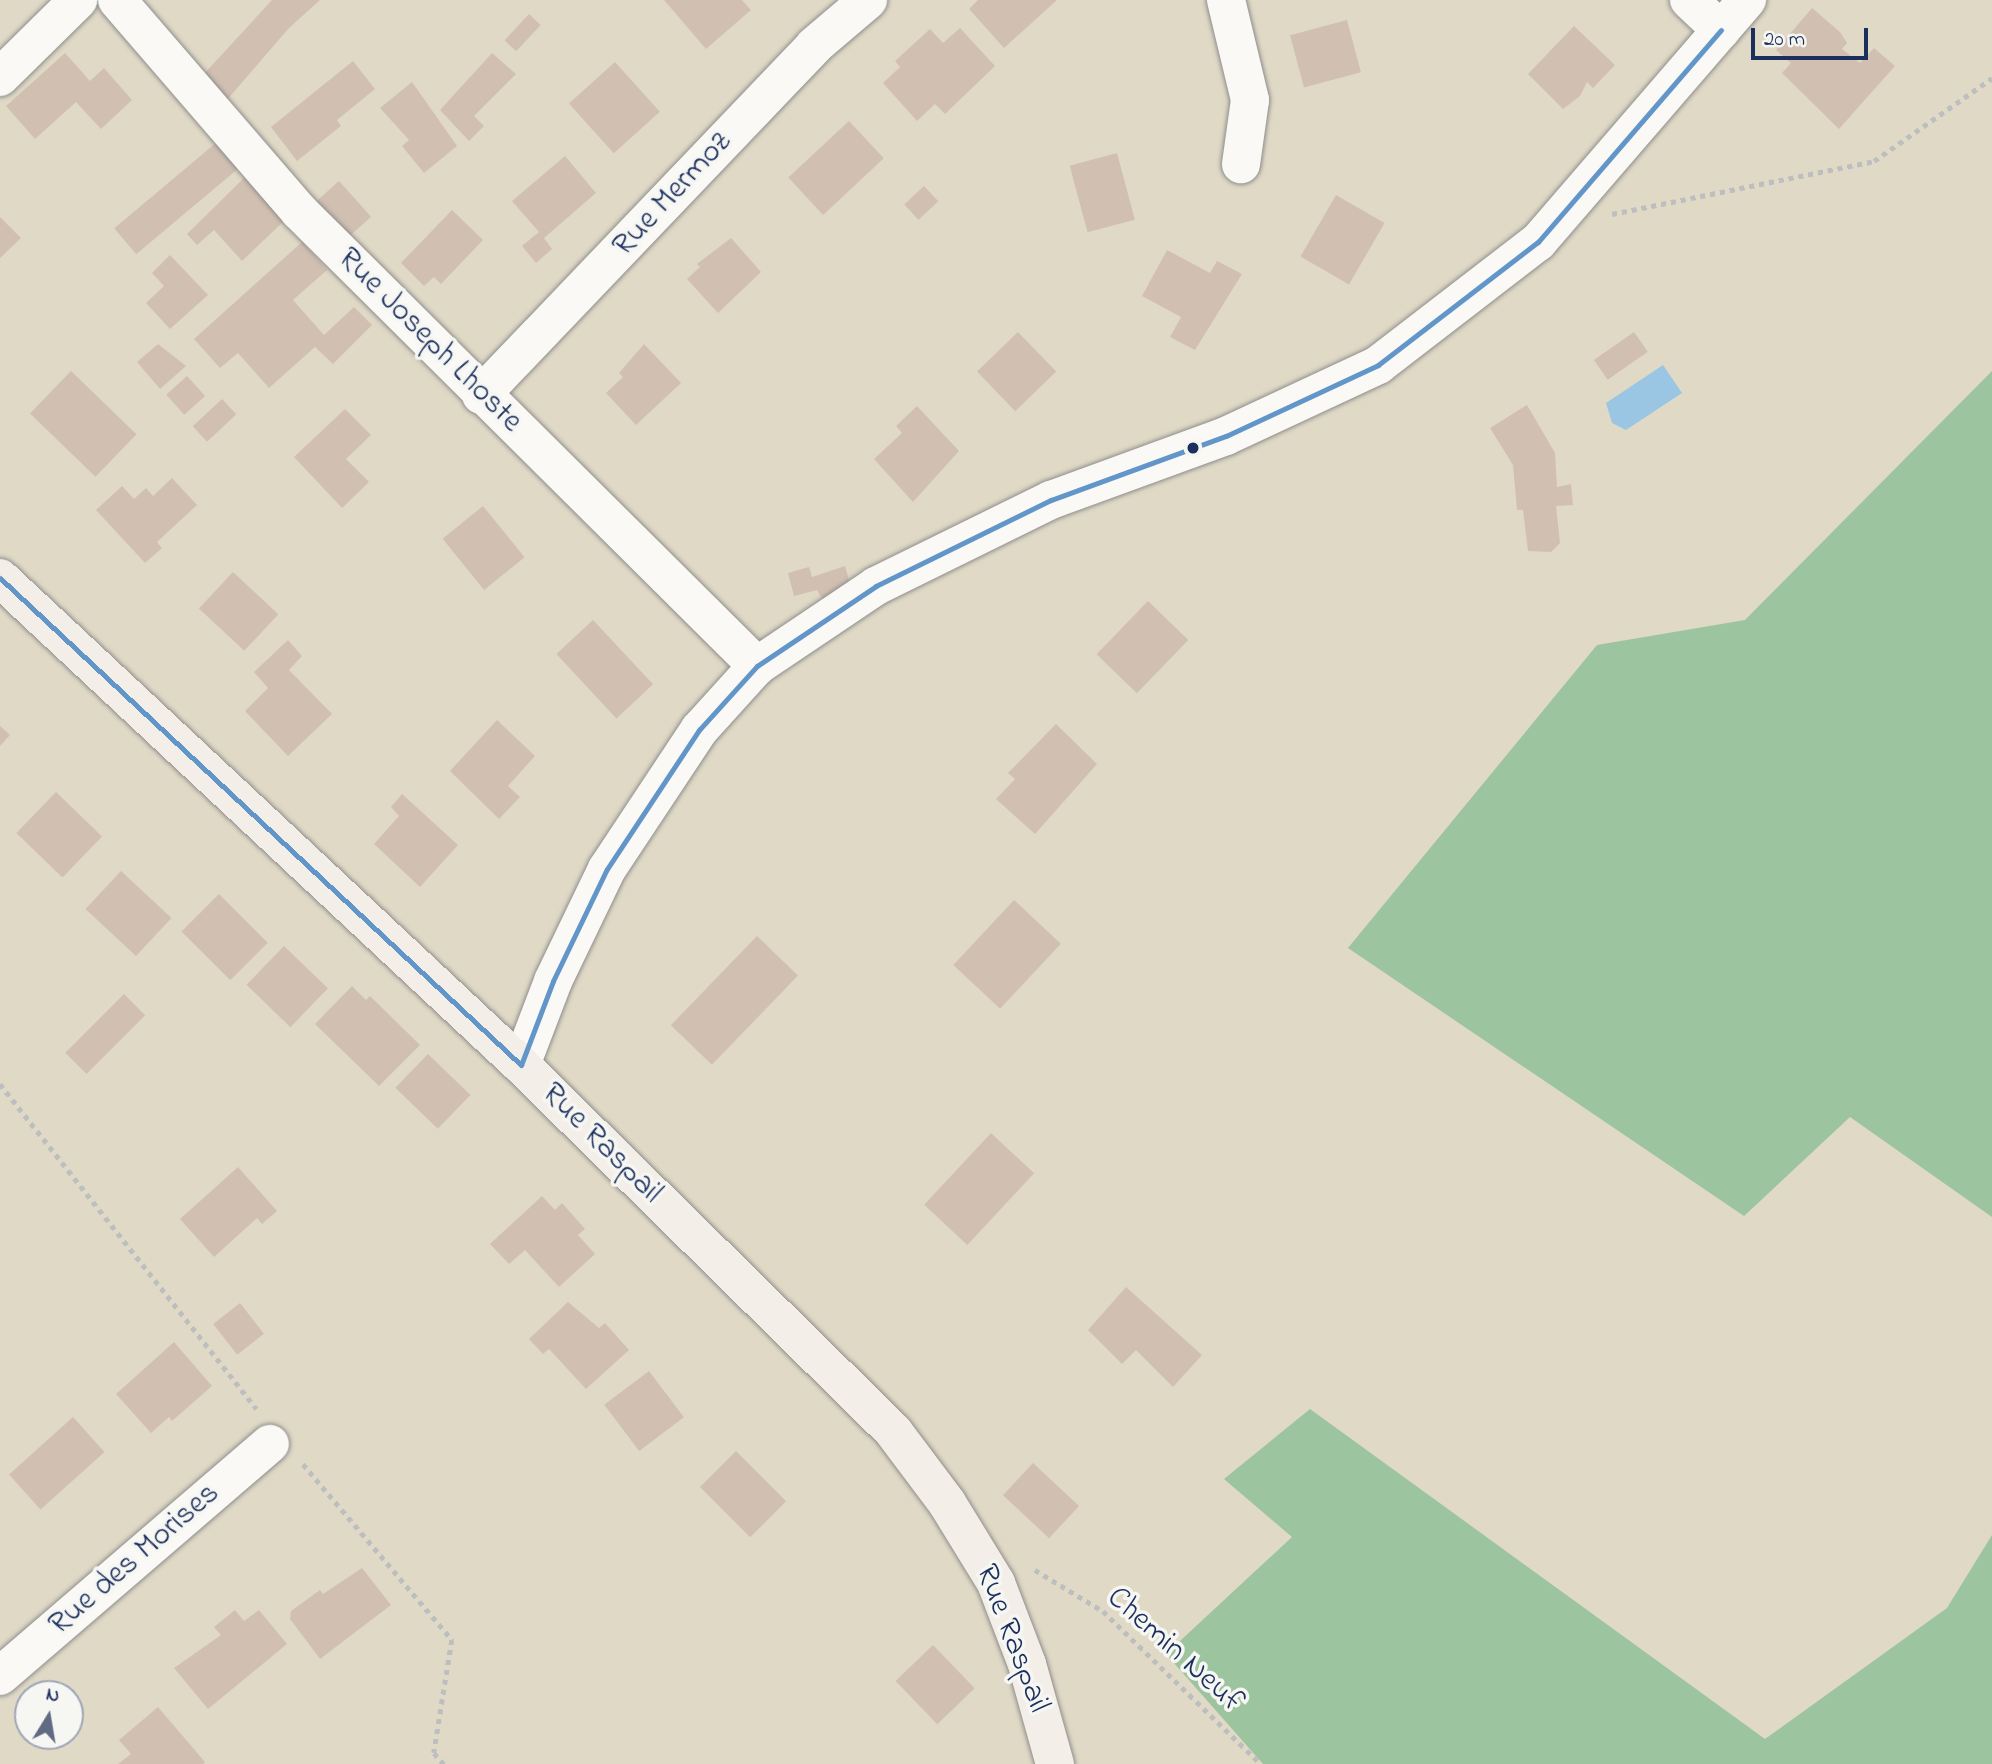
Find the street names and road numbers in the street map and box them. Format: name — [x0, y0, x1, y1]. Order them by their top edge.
street label: Rue Mermoz — [605, 125, 741, 265]
street label: Rue Joseph Lhoste — [329, 241, 529, 441]
street label: Rue Raspail — [533, 1076, 669, 1212]
street label: Rue des Morises — [42, 1475, 228, 1645]
street label: Rue Raspail — [965, 1560, 1057, 1718]
street label: Chemin Neuf — [1098, 1580, 1250, 1722]

